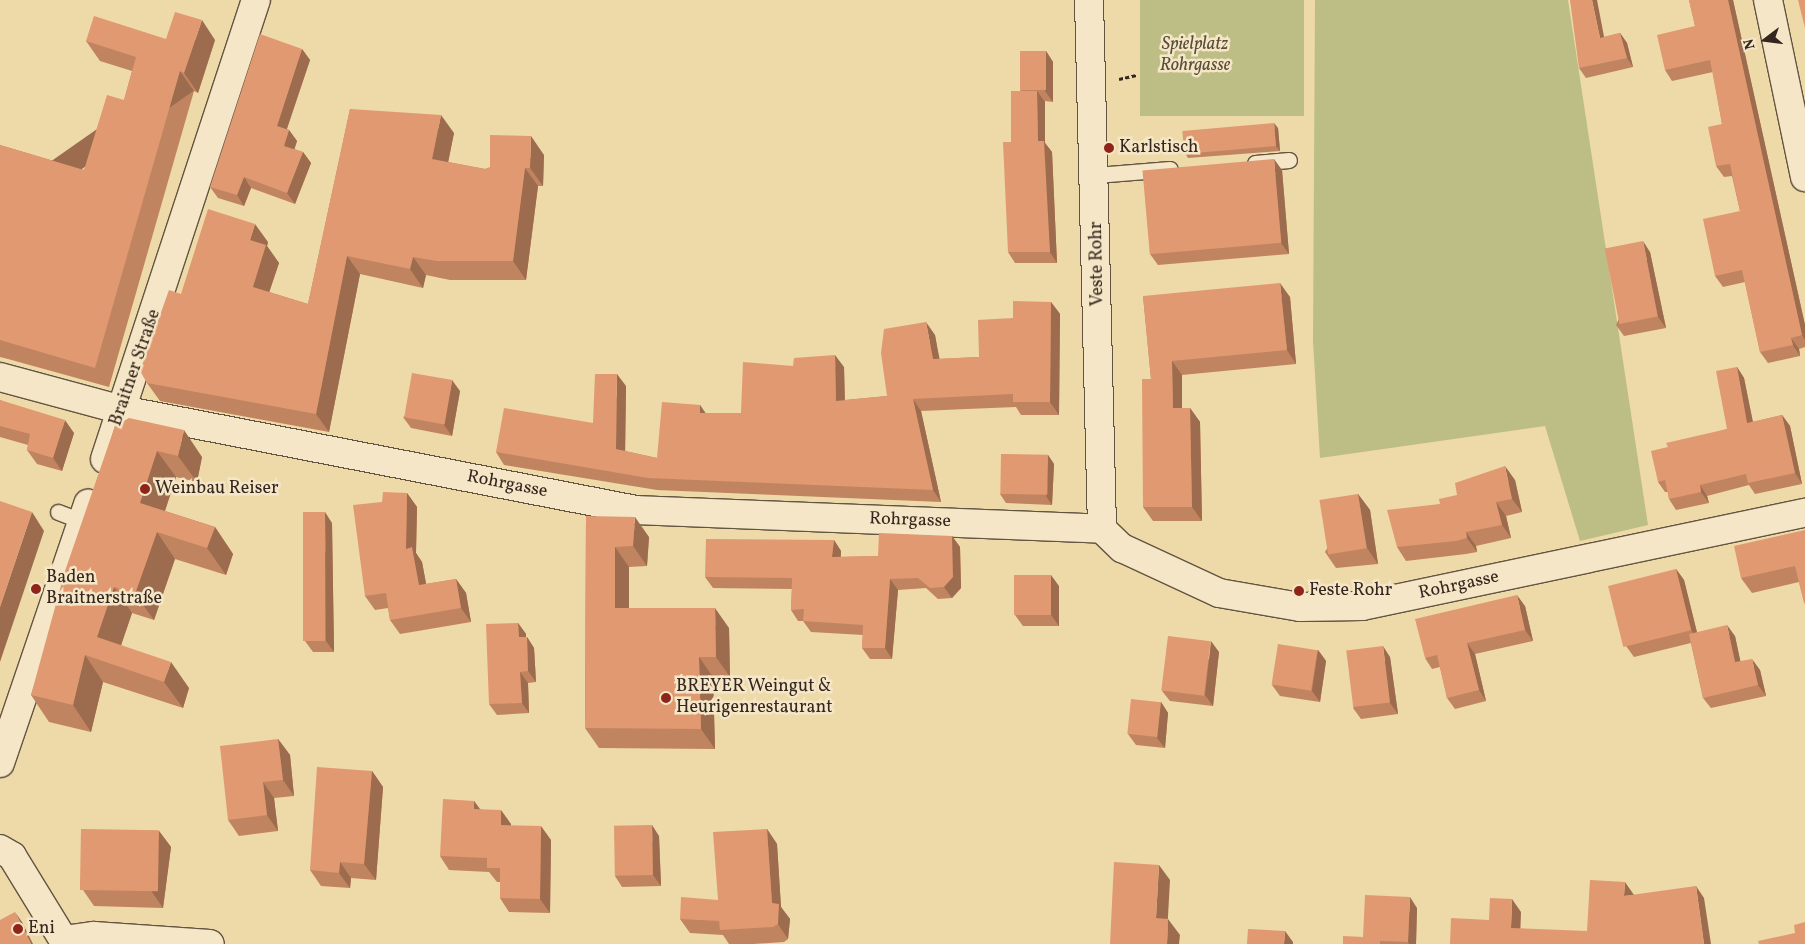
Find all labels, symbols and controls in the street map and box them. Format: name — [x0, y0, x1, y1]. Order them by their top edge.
north arrow — [1740, 15, 1790, 65]
park label: Spielplatz Rohrgasse — [1160, 35, 1230, 78]
text: N — [1740, 37, 1761, 51]
place label: Karlstisch — [1119, 137, 1199, 159]
marker: Karlstisch — [1103, 142, 1115, 154]
street label: Veste Rohr — [1086, 221, 1110, 307]
street label: Braitner Straße — [106, 307, 166, 429]
street label: Rohrgasse — [465, 467, 549, 503]
place label: Weinbau Reiser — [155, 478, 279, 500]
marker: Weinbau Reiser — [139, 483, 151, 495]
street label: Rohrgasse — [869, 509, 951, 533]
street label: Rohrgasse — [1417, 567, 1501, 605]
place label: Baden Braitnerstraße — [46, 568, 162, 610]
place label: Feste Rohr — [1309, 580, 1392, 602]
marker: Baden Braitnerstraße — [30, 583, 42, 595]
marker: Feste Rohr — [1293, 585, 1305, 597]
place label: BREYER Weingut & Heurigenrestaurant — [676, 677, 832, 720]
marker: BREYER Weingut & Heurigenrestaurant — [660, 692, 672, 704]
place label: Eni — [28, 918, 55, 940]
marker: Eni — [12, 923, 24, 935]

